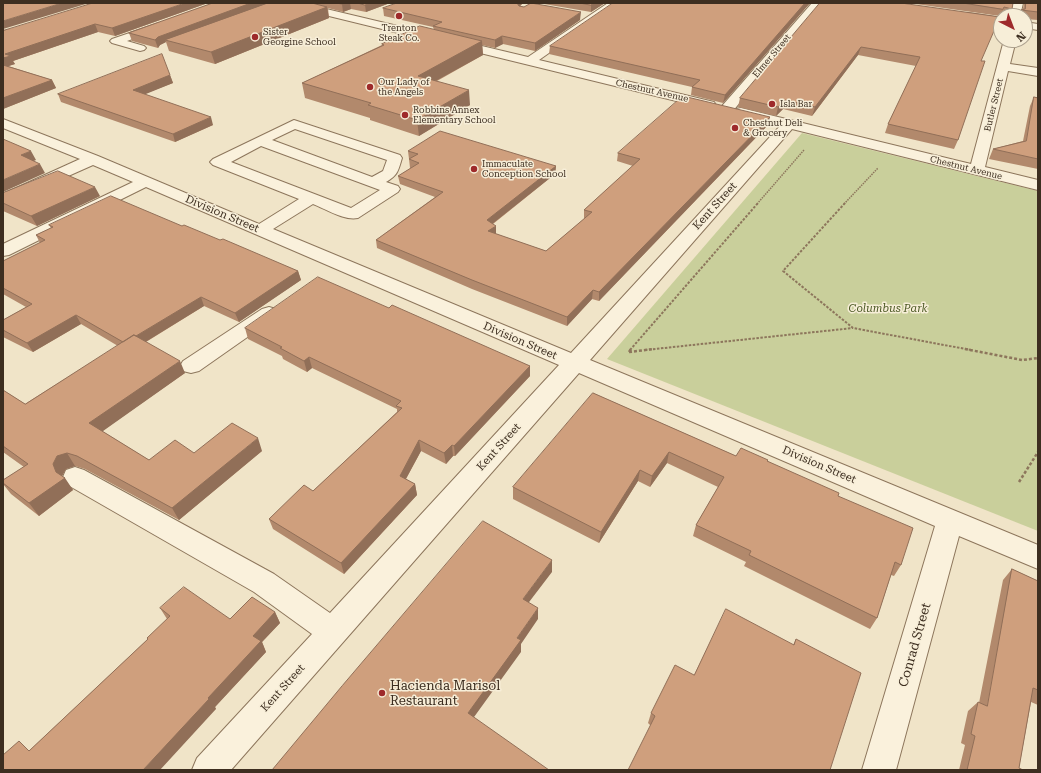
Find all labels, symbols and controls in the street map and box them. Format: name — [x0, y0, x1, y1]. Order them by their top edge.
north arrow — [993, 8, 1033, 48]
marker: Trenton Steak Co. — [394, 11, 404, 21]
place label: Trenton Steak Co. — [379, 23, 419, 44]
place label: Sister Georgine School — [263, 27, 336, 48]
text: N — [1013, 29, 1028, 44]
marker: Sister Georgine School — [250, 32, 260, 42]
street label: Elmer Street — [751, 32, 793, 80]
place label: Our Lady of the Angels — [378, 77, 429, 98]
street label: Chestnut Avenue — [615, 77, 689, 105]
street label: Butler Street — [982, 77, 1006, 133]
marker: Our Lady of the Angels — [365, 82, 375, 92]
marker: Isla Bar — [767, 99, 777, 109]
place label: Isla Bar — [780, 99, 812, 109]
place label: Robbins Annex Elementary School — [413, 105, 496, 126]
marker: Robbins Annex Elementary School — [400, 110, 410, 120]
place label: Chestnut Deli & Grocery — [743, 118, 802, 139]
marker: Chestnut Deli & Grocery — [730, 123, 740, 133]
street label: Chestnut Avenue — [929, 154, 1003, 182]
place label: Immaculate Conception School — [482, 159, 566, 180]
marker: Immaculate Conception School — [469, 164, 479, 174]
street label: Kent Street — [690, 180, 740, 232]
street label: Division Street — [183, 193, 261, 235]
park label: Columbus Park — [849, 302, 927, 316]
street label: Division Street — [481, 320, 559, 362]
street label: Kent Street — [474, 421, 524, 473]
street label: Division Street — [780, 444, 858, 486]
street label: Conrad Street — [896, 601, 934, 689]
street label: Kent Street — [258, 662, 308, 714]
place label: Hacienda Marisol Restaurant — [390, 678, 500, 709]
marker: Hacienda Marisol Restaurant — [377, 688, 387, 698]

